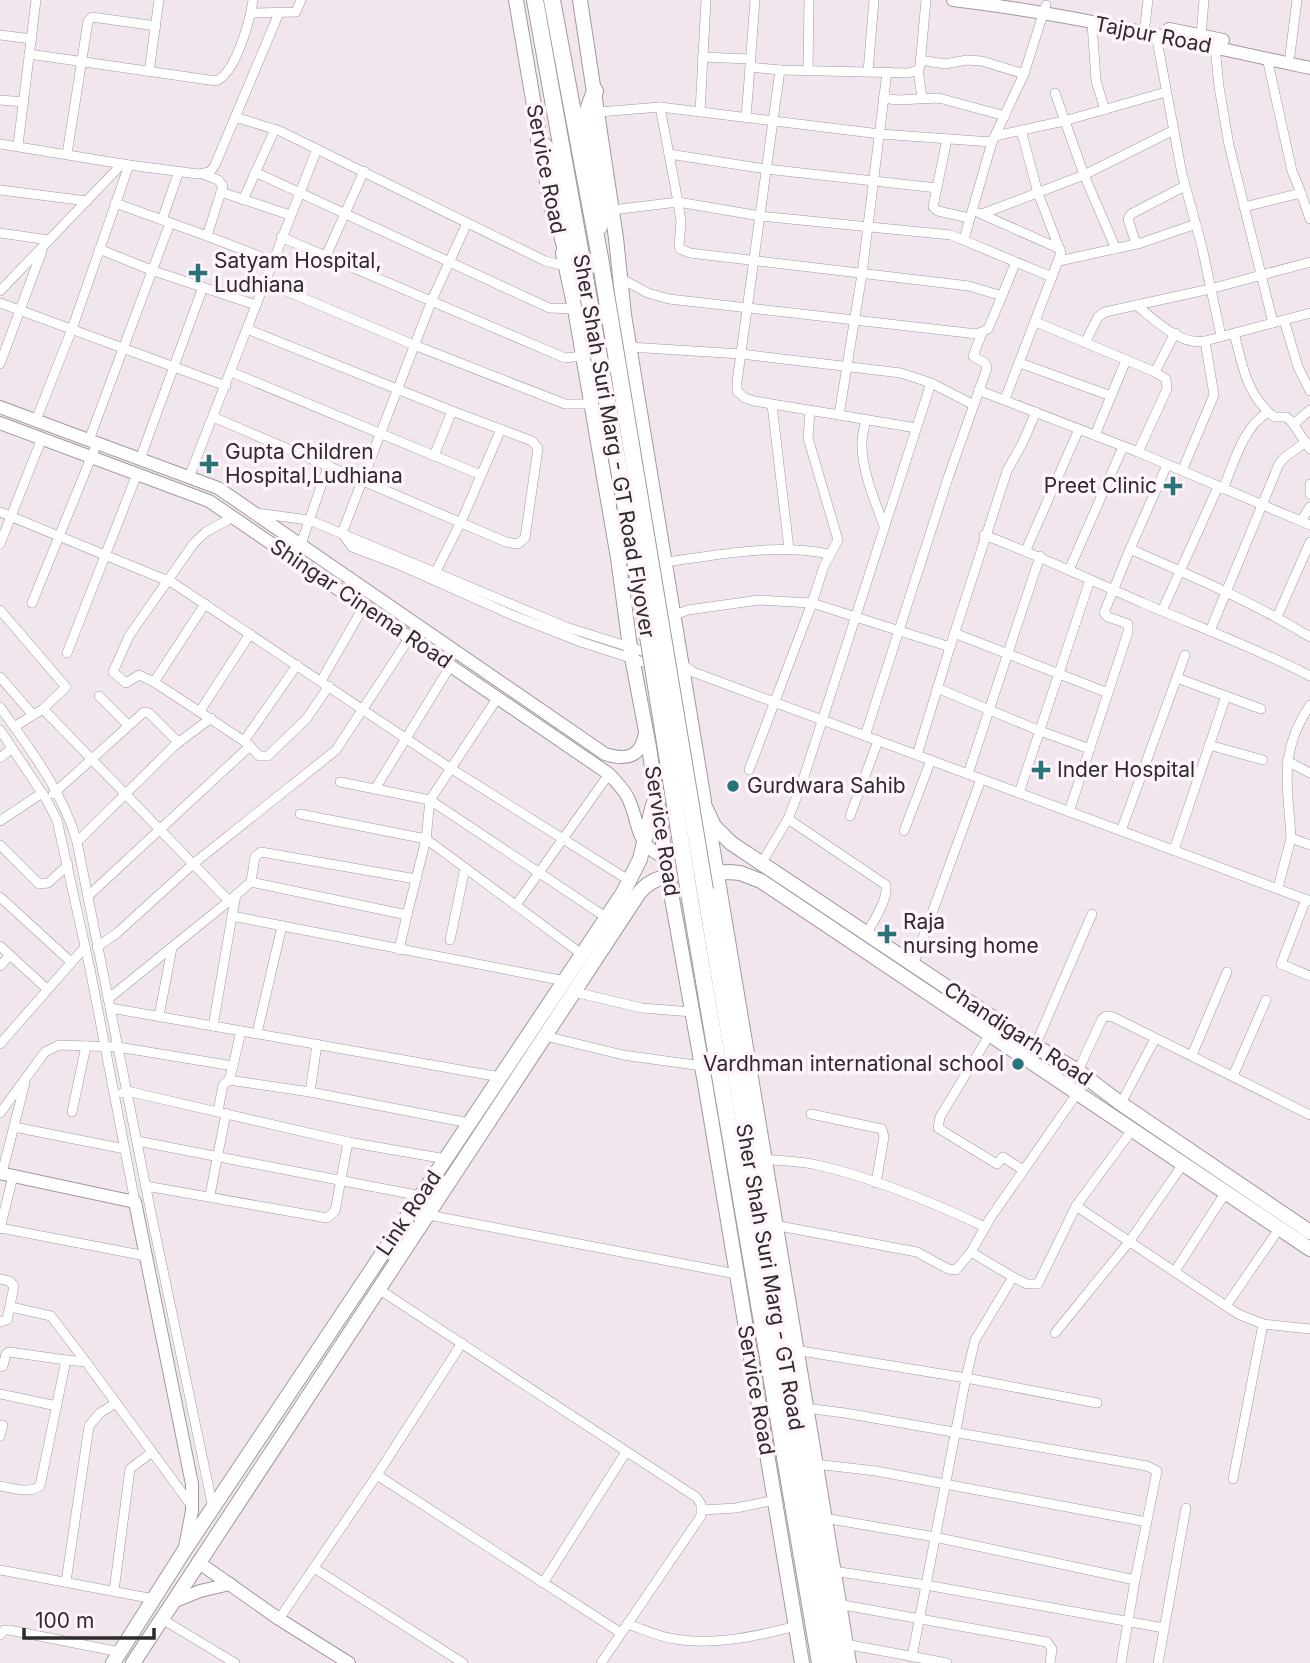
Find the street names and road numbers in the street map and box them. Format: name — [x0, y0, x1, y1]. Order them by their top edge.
street label: Tajpur Road — [1092, 11, 1214, 58]
street label: Service Road — [522, 102, 571, 236]
street label: Sher Shah Suri Marg - GT Road Flyover — [568, 252, 661, 640]
street label: Shingar Cinema Road — [266, 533, 457, 674]
street label: Service Road — [640, 764, 685, 898]
street label: Chandigarh Road — [939, 976, 1097, 1091]
street label: Sher Shah Suri Marg - GT Road — [731, 1122, 810, 1432]
street label: Link Road — [371, 1165, 446, 1260]
street label: Service Road — [733, 1323, 780, 1457]

